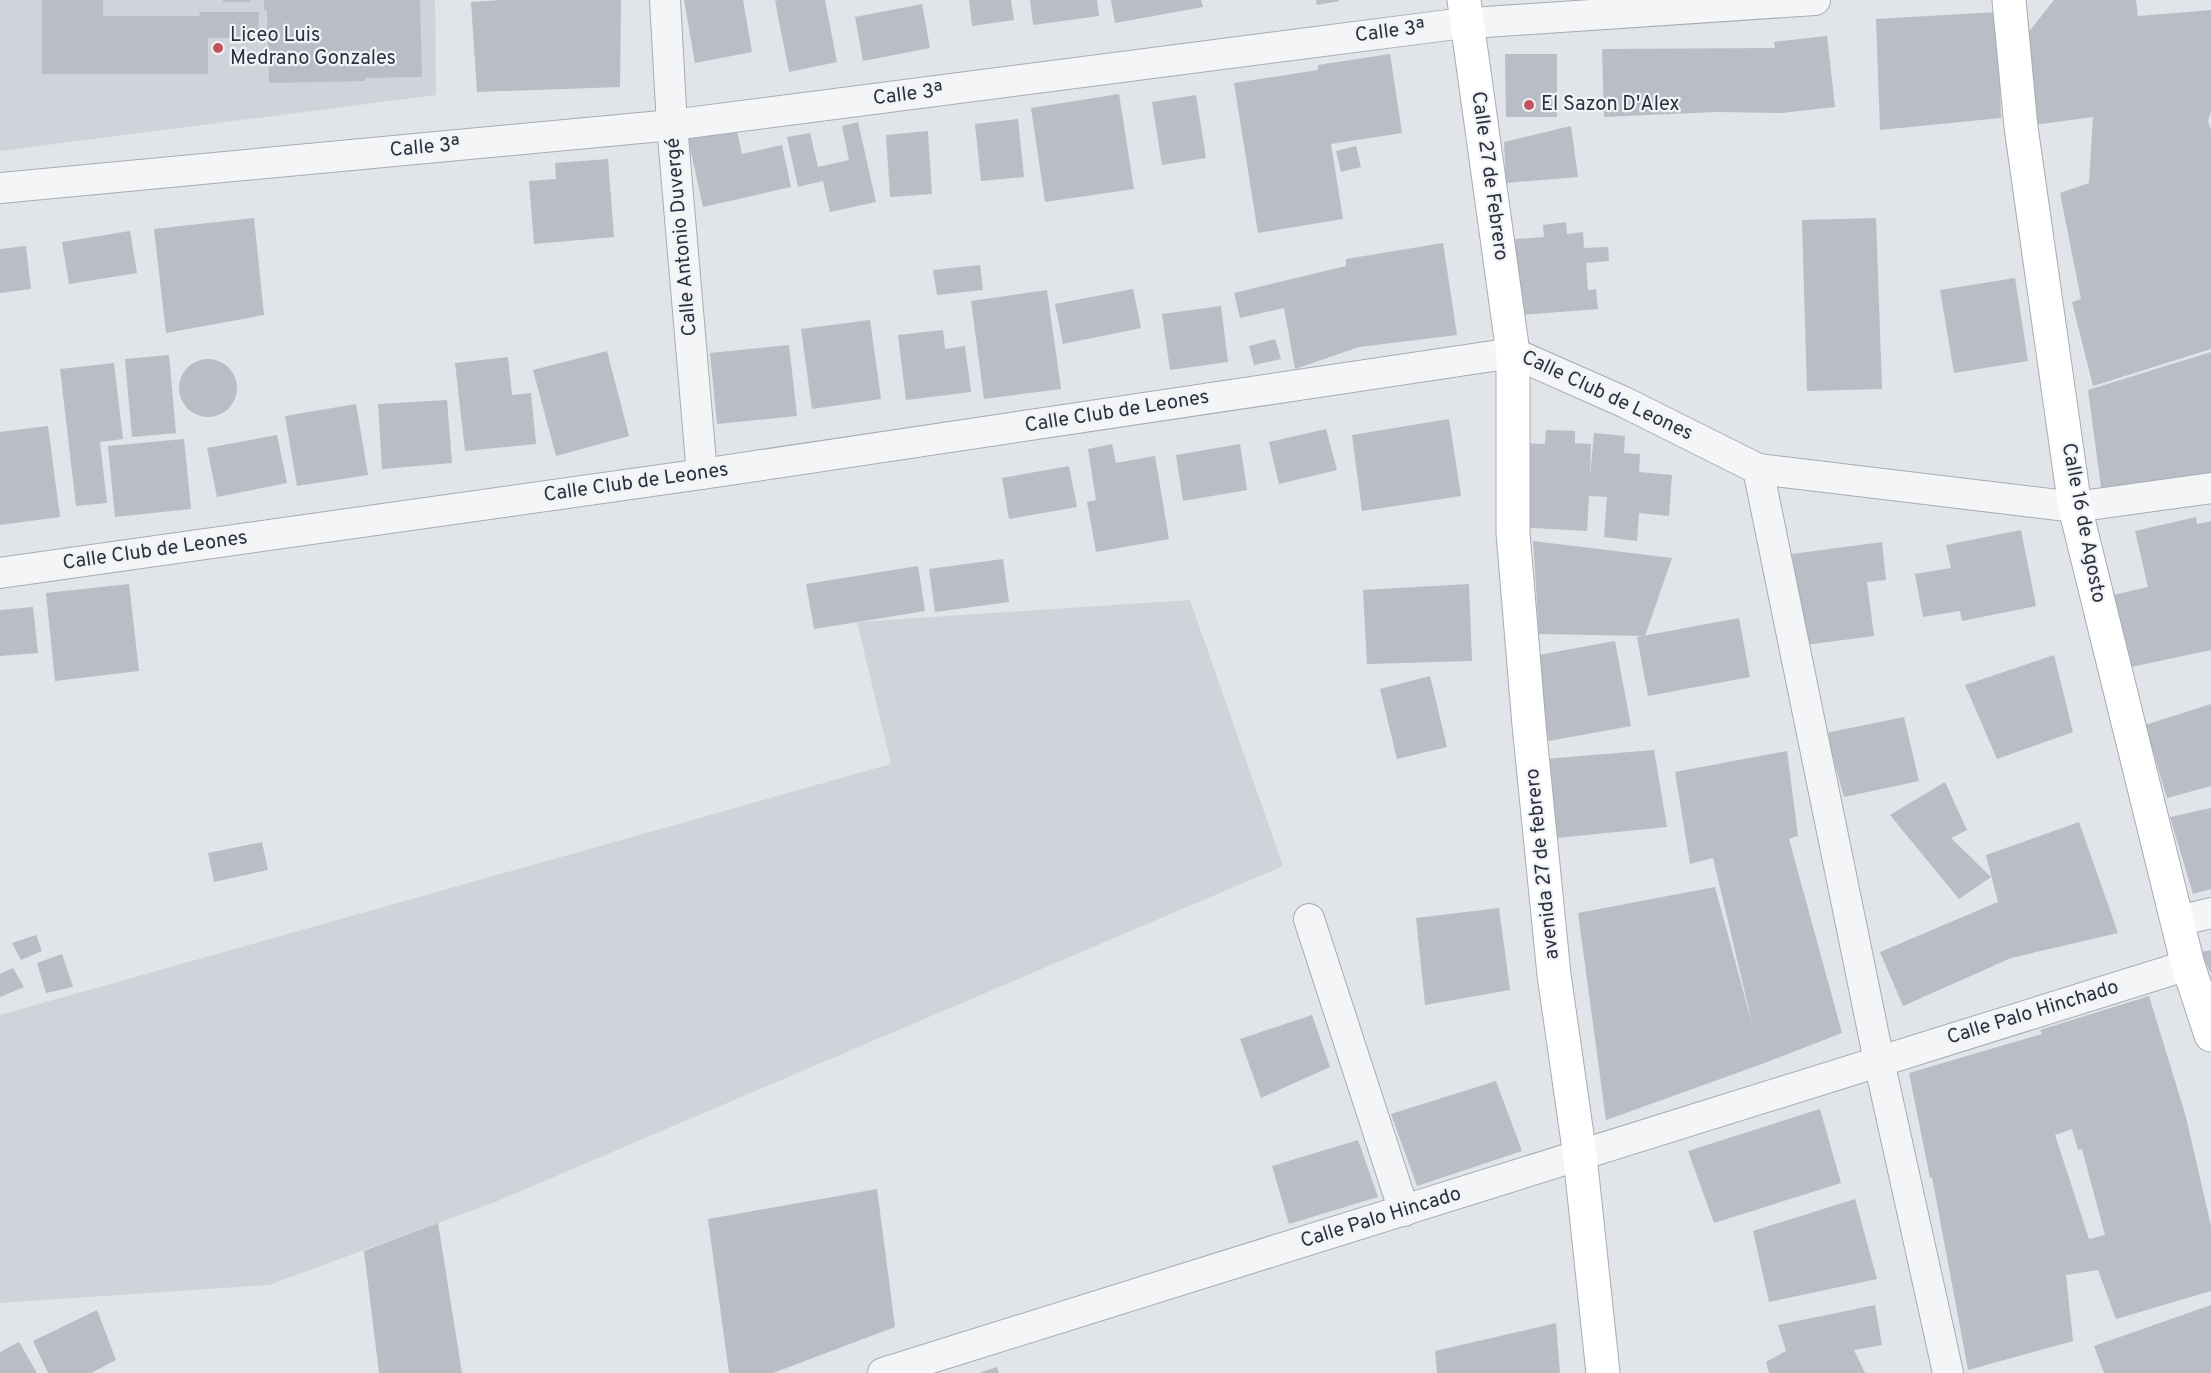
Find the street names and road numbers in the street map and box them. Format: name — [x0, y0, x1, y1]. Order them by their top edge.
street label: Calle 3ª — [1353, 15, 1427, 49]
street label: Calle 3ª — [871, 78, 945, 112]
street label: Calle 27 de Febrero — [1464, 90, 1514, 262]
street label: Calle 3ª — [389, 132, 461, 164]
street label: Calle Antonio Duvergé — [660, 137, 704, 337]
street label: Calle Club de Leones — [1517, 345, 1697, 447]
street label: Calle Club de Leones — [1023, 385, 1211, 439]
street label: Calle 16 de Agosto — [2055, 441, 2111, 605]
street label: Calle Club de Leones — [542, 457, 730, 509]
street label: Calle Club de Leones — [61, 525, 249, 577]
street label: avenida 27 de febrero — [1520, 767, 1566, 961]
street label: Calle Palo Hinchado — [1944, 974, 2122, 1052]
street label: Calle Palo Hincado — [1297, 1181, 1465, 1255]

